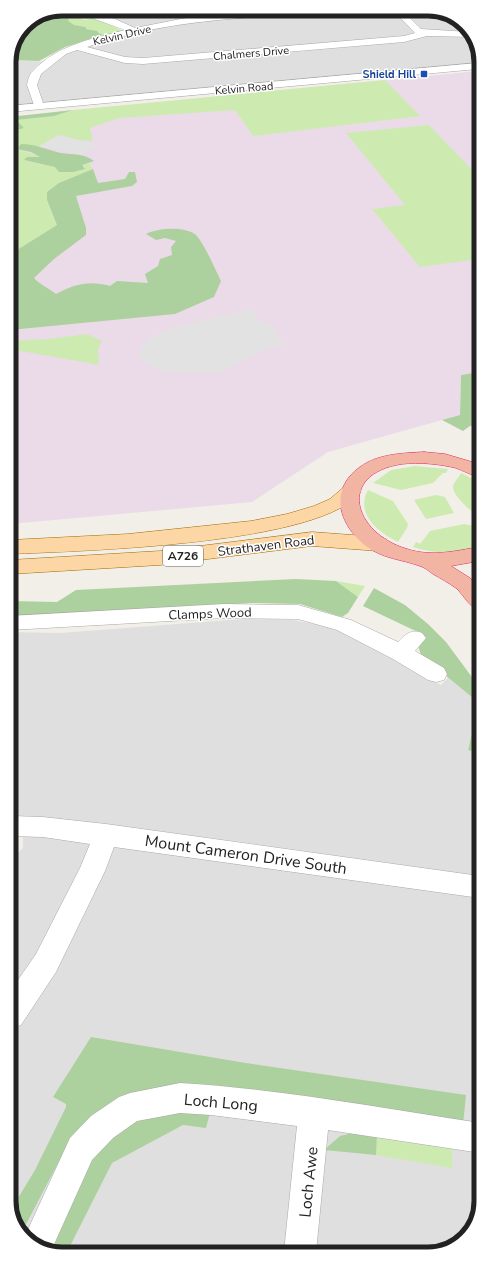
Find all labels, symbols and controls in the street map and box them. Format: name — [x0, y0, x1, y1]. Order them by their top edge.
street label: Kelvin Drive — [92, 21, 153, 49]
street label: Chalmers Drive — [212, 43, 290, 64]
place label: Shield Hill — [363, 67, 416, 82]
marker: Shield Hill — [419, 69, 429, 79]
street label: Kelvin Road — [214, 78, 274, 99]
street label: Strathaven Road — [217, 531, 315, 561]
road number: A726 — [163, 546, 203, 566]
street label: Clamps Wood — [168, 604, 252, 624]
street label: Mount Cameron Drive South — [143, 830, 348, 880]
street label: Loch Long — [183, 1089, 259, 1117]
street label: Loch Awe — [294, 1146, 324, 1219]

